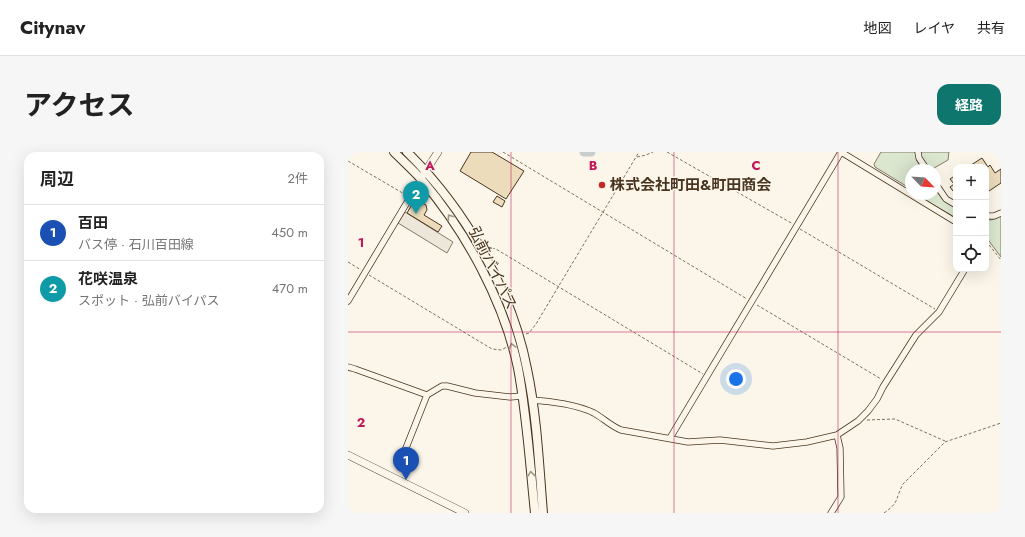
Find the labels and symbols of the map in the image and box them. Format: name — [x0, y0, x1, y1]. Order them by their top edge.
text: A — [424, 156, 435, 175]
text: B — [589, 156, 598, 175]
text: C — [751, 156, 761, 175]
north arrow — [905, 164, 941, 200]
place label: 株式会社町田&町田商会 — [610, 174, 771, 196]
marker: 株式会社町田&町田商会 — [597, 180, 607, 190]
pin: 2 — [403, 181, 429, 214]
one-way arrow — [448, 214, 455, 221]
street label: 弘前バイパス — [463, 223, 523, 313]
text: 1 — [358, 233, 364, 252]
one-way arrow — [508, 343, 517, 350]
your location — [726, 369, 746, 389]
text: 2 — [357, 413, 365, 432]
pin: 1 — [393, 447, 419, 480]
one-way arrow — [527, 471, 536, 477]

